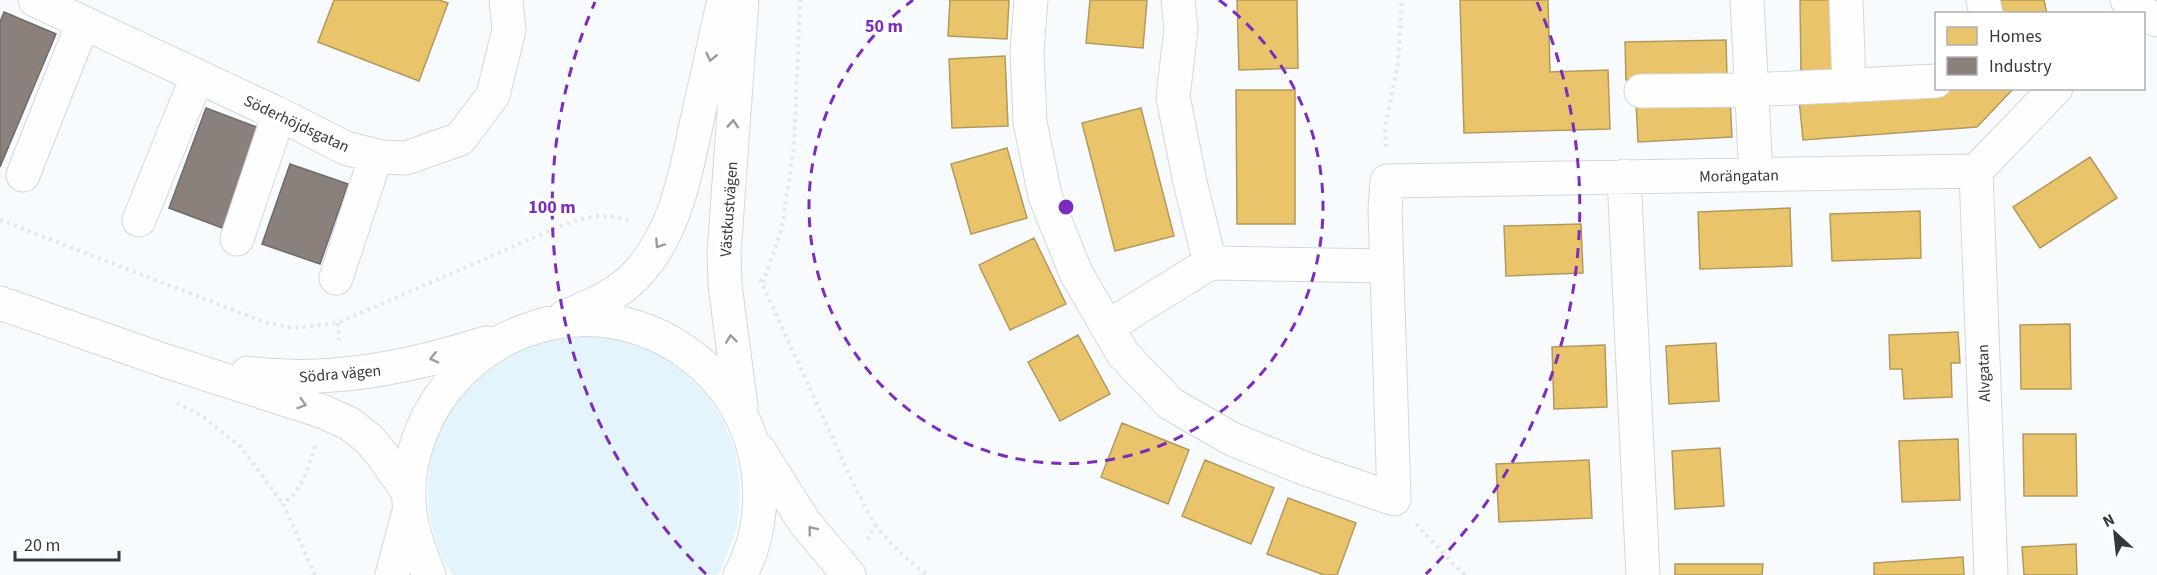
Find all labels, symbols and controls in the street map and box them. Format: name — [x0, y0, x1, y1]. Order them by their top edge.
legend — [1935, 12, 2145, 90]
text: 50 m — [865, 14, 903, 39]
text: Homes — [1989, 24, 2042, 49]
one-way arrow — [706, 52, 719, 62]
text: Industry — [1989, 54, 2052, 79]
street label: Söderhöjdsgatan — [240, 90, 353, 158]
one-way arrow — [727, 119, 740, 128]
street label: Västkustvägen — [715, 161, 743, 258]
street label: Morängatan — [1699, 164, 1779, 188]
text: 100 m — [528, 195, 576, 220]
centre of rings — [1056, 197, 1076, 217]
one-way arrow — [655, 237, 666, 248]
one-way arrow — [725, 335, 737, 344]
street label: Alvgatan — [1972, 344, 1996, 402]
one-way arrow — [430, 351, 440, 364]
street label: Södra vägen — [298, 359, 382, 389]
one-way arrow — [296, 397, 307, 410]
north arrow — [2085, 503, 2145, 563]
text: N — [2099, 508, 2118, 533]
scale bar — [15, 524, 118, 562]
one-way arrow — [808, 526, 819, 537]
text: 20 m — [24, 533, 60, 558]

